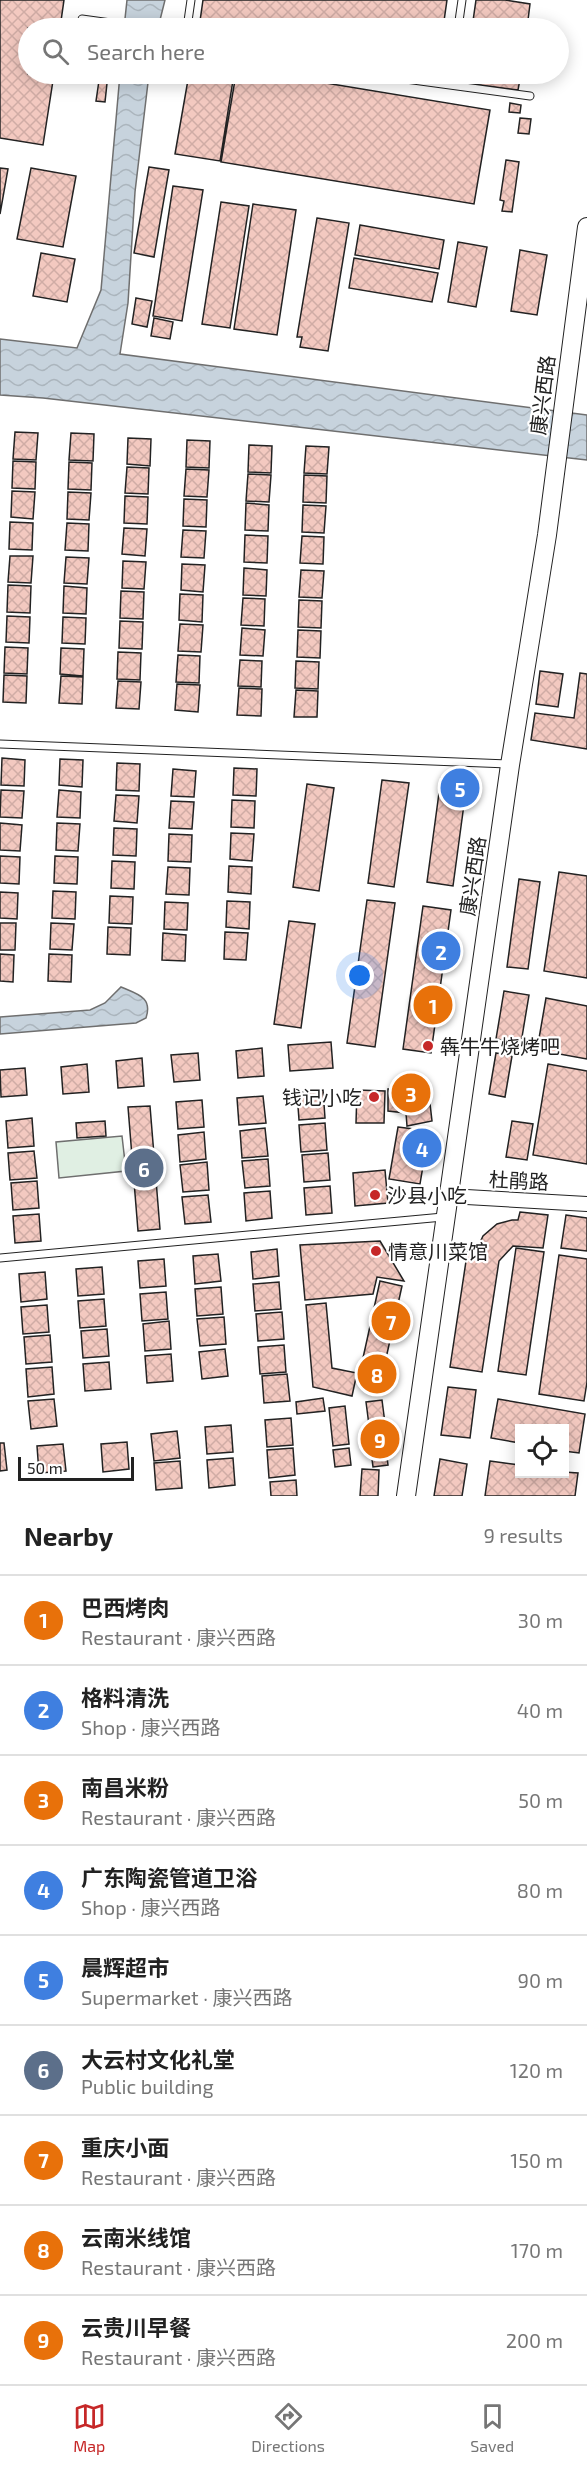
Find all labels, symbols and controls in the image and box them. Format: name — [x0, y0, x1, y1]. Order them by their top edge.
search box — [18, 18, 569, 84]
icon: search — [39, 35, 72, 68]
text: Search here — [87, 38, 205, 64]
street label: 康兴西路 — [525, 354, 559, 436]
pin: 5 — [440, 766, 480, 810]
street label: 康兴西路 — [455, 835, 489, 917]
pin: 2 — [422, 928, 460, 974]
your location — [345, 961, 374, 990]
pin: 1 — [414, 982, 452, 1028]
place label: 犇牛牛烧烤吧 — [440, 1034, 560, 1058]
marker: 犇牛牛烧烤吧 — [421, 1039, 435, 1053]
pin: 3 — [392, 1070, 430, 1116]
place label: 钱记小吃 — [282, 1085, 362, 1109]
marker: 钱记小吃 — [367, 1090, 381, 1104]
pin: 4 — [402, 1126, 442, 1170]
pin: 6 — [124, 1146, 164, 1190]
street label: 杜鹃路 — [488, 1166, 550, 1194]
place label: 沙县小吃 — [387, 1183, 467, 1207]
marker: 沙县小吃 — [368, 1188, 382, 1202]
place label: 情意川菜馆 — [388, 1239, 488, 1263]
marker: 情意川菜馆 — [369, 1244, 383, 1258]
pin: 7 — [372, 1298, 410, 1344]
pin: 8 — [358, 1352, 397, 1396]
pin: 9 — [360, 1416, 400, 1462]
map controls — [515, 1424, 569, 1478]
button: locate — [515, 1424, 569, 1478]
scale bar — [18, 1454, 134, 1482]
text: 50 m — [27, 1458, 63, 1477]
text: Nearby — [24, 1520, 113, 1551]
text: 9 results — [483, 1523, 563, 1547]
text: 巴西烤肉 — [81, 1594, 169, 1620]
text: 1 — [39, 1608, 48, 1632]
text: 30 m — [518, 1608, 563, 1632]
text: Restaurant · 康兴西路 — [81, 1625, 276, 1649]
text: 格料清洗 — [81, 1684, 169, 1710]
text: 2 — [38, 1698, 49, 1722]
text: 40 m — [517, 1698, 563, 1722]
text: Shop · 康兴西路 — [81, 1715, 220, 1739]
text: 南昌米粉 — [81, 1774, 169, 1800]
text: 3 — [38, 1788, 49, 1812]
text: 50 m — [518, 1788, 563, 1812]
text: Restaurant · 康兴西路 — [81, 1805, 276, 1829]
text: 广东陶瓷管道卫浴 — [81, 1864, 257, 1890]
text: 4 — [37, 1878, 50, 1902]
text: 80 m — [517, 1878, 563, 1902]
text: Shop · 康兴西路 — [81, 1895, 220, 1919]
text: 晨辉超市 — [81, 1954, 169, 1980]
text: 5 — [38, 1968, 49, 1992]
text: 90 m — [518, 1968, 563, 1992]
text: Supermarket · 康兴西路 — [81, 1985, 292, 2009]
text: 大云村文化礼堂 — [81, 2046, 235, 2072]
text: 6 — [38, 2058, 49, 2082]
text: 120 m — [510, 2058, 563, 2082]
text: Public building — [81, 2074, 214, 2098]
text: 重庆小面 — [81, 2134, 169, 2160]
text: 7 — [38, 2148, 49, 2172]
text: 150 m — [510, 2148, 563, 2172]
text: Restaurant · 康兴西路 — [81, 2165, 276, 2189]
text: 云南米线馆 — [81, 2224, 191, 2250]
text: 8 — [37, 2238, 50, 2262]
text: 170 m — [511, 2238, 563, 2262]
text: Restaurant · 康兴西路 — [81, 2255, 276, 2279]
text: 云贵川早餐 — [81, 2314, 191, 2340]
text: 9 — [38, 2328, 49, 2352]
text: 200 m — [506, 2328, 563, 2352]
text: Restaurant · 康兴西路 — [81, 2345, 276, 2369]
tab: Map — [73, 2400, 106, 2455]
tab: Directions — [251, 2400, 325, 2455]
tab: Saved — [470, 2400, 514, 2455]

